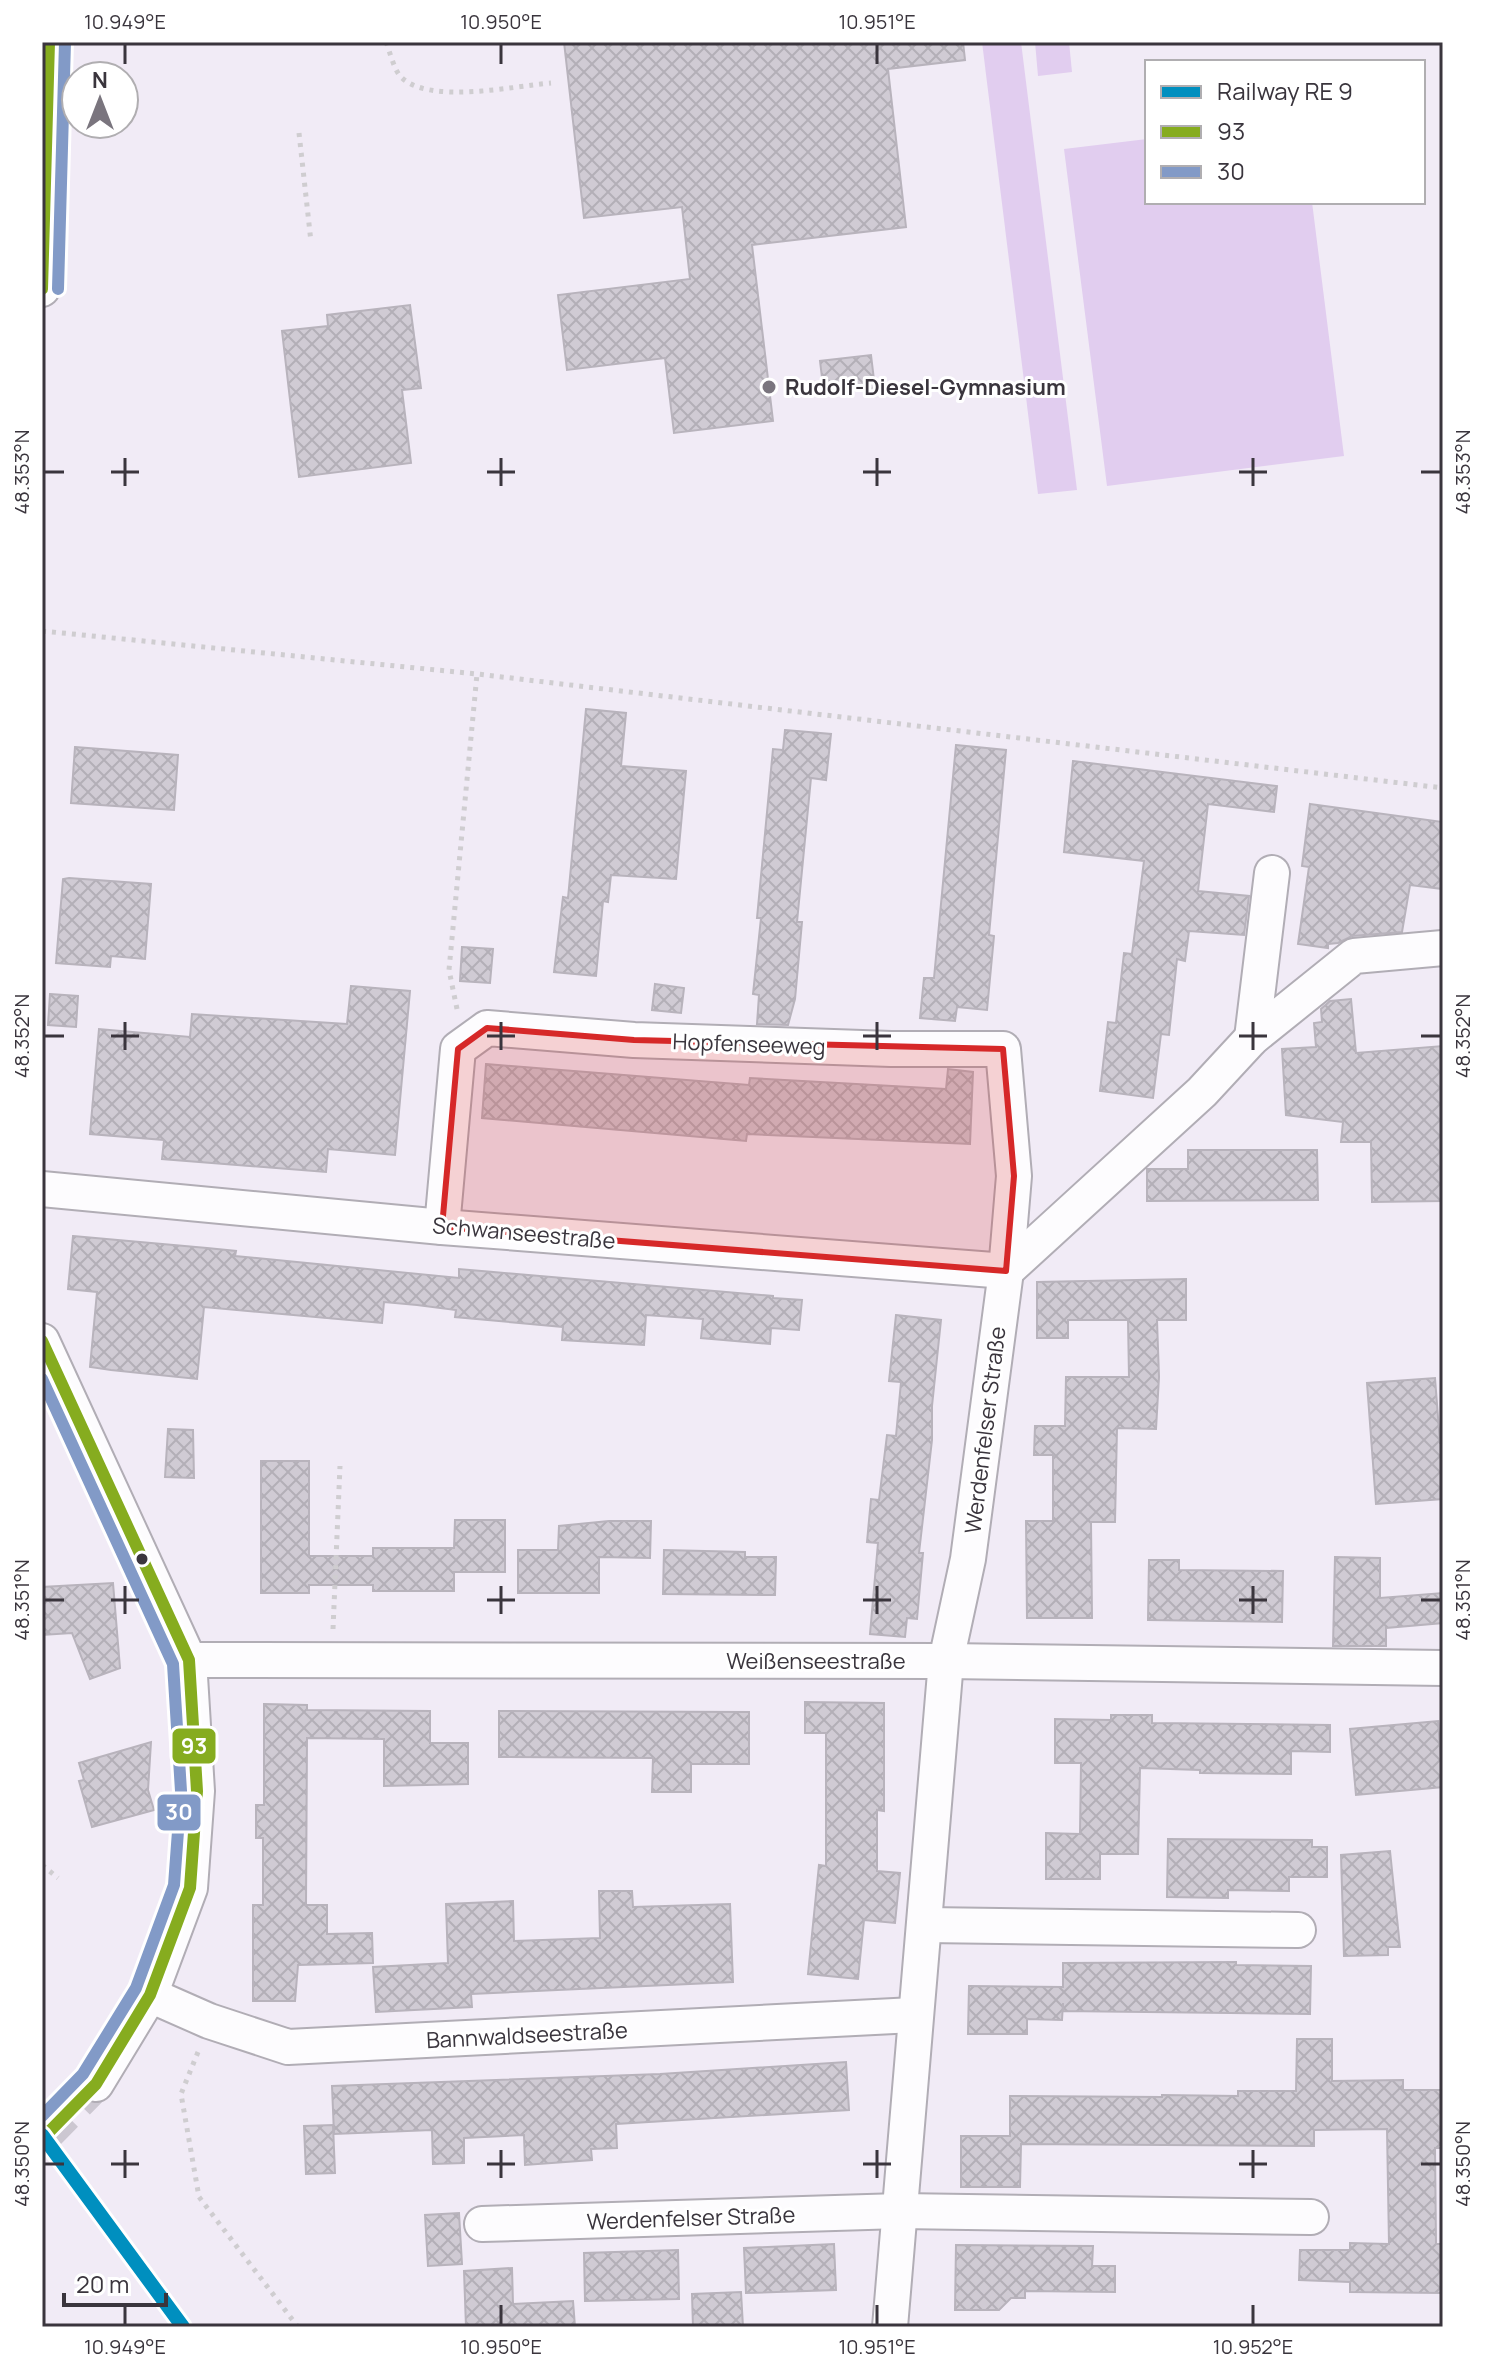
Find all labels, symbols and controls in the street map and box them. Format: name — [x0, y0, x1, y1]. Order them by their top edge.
text: 10.949°E — [84, 8, 166, 35]
text: 10.950°E — [460, 8, 542, 35]
text: 10.951°E — [838, 8, 916, 35]
north arrow — [60, 60, 140, 140]
legend — [1145, 60, 1425, 204]
text: N — [92, 65, 108, 95]
text: Railway RE 9 — [1217, 74, 1353, 107]
text: 93 — [1217, 114, 1245, 147]
text: 30 — [1217, 154, 1245, 187]
place label: Rudolf-Diesel-Gymnasium — [785, 372, 1066, 402]
marker: Rudolf-Diesel-Gymnasium — [760, 378, 778, 396]
text: 48.353°N — [8, 430, 35, 514]
text: 48.353°N — [1449, 430, 1476, 514]
text: 48.352°N — [8, 994, 35, 1078]
text: 48.352°N — [1449, 994, 1476, 1078]
street label: Hopfenseeweg — [672, 1026, 826, 1062]
street label: Schwanseestraße — [431, 1210, 617, 1256]
street label: Werdenfelser Straße — [957, 1324, 1013, 1535]
unlabelled marker — [134, 1551, 150, 1567]
text: 48.351°N — [8, 1559, 35, 1641]
text: 48.351°N — [1449, 1559, 1476, 1641]
street label: Weißenseestraße — [726, 1646, 906, 1676]
line badge: 93 — [171, 1727, 217, 1765]
text: 93 — [181, 1731, 207, 1761]
line badge: 30 — [156, 1793, 202, 1832]
text: 30 — [165, 1797, 193, 1827]
street label: Bannwaldseestraße — [425, 2015, 629, 2055]
text: 48.350°N — [8, 2121, 35, 2207]
text: 48.350°N — [1449, 2121, 1476, 2207]
street label: Werdenfelser Straße — [586, 2199, 796, 2237]
scale bar — [64, 2257, 166, 2307]
text: 20 m — [76, 2267, 129, 2300]
text: 10.949°E — [84, 2333, 166, 2360]
text: 10.950°E — [460, 2333, 542, 2360]
text: 10.951°E — [838, 2333, 916, 2360]
text: 10.952°E — [1213, 2333, 1293, 2360]

